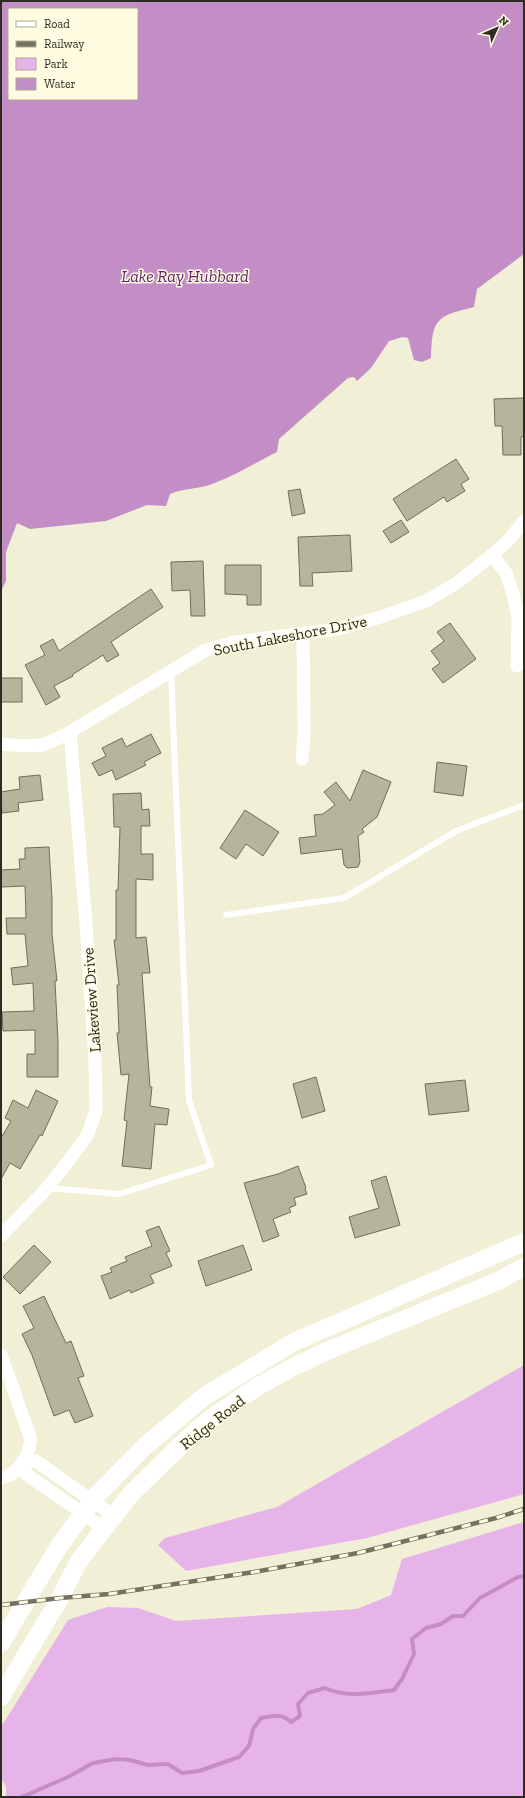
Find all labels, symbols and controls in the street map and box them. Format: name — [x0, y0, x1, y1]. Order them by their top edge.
legend — [8, 8, 138, 100]
north arrow — [477, 8, 517, 48]
text: N — [496, 14, 512, 29]
text: Road — [44, 17, 70, 31]
text: Railway — [44, 37, 85, 51]
text: Park — [44, 57, 69, 71]
text: Water — [44, 77, 76, 91]
water label: Lake Ray Hubbard — [121, 266, 249, 286]
street label: South Lakeshore Drive — [212, 611, 368, 660]
street label: Lakeview Drive — [78, 947, 105, 1053]
street label: Ridge Road — [176, 1391, 249, 1454]

